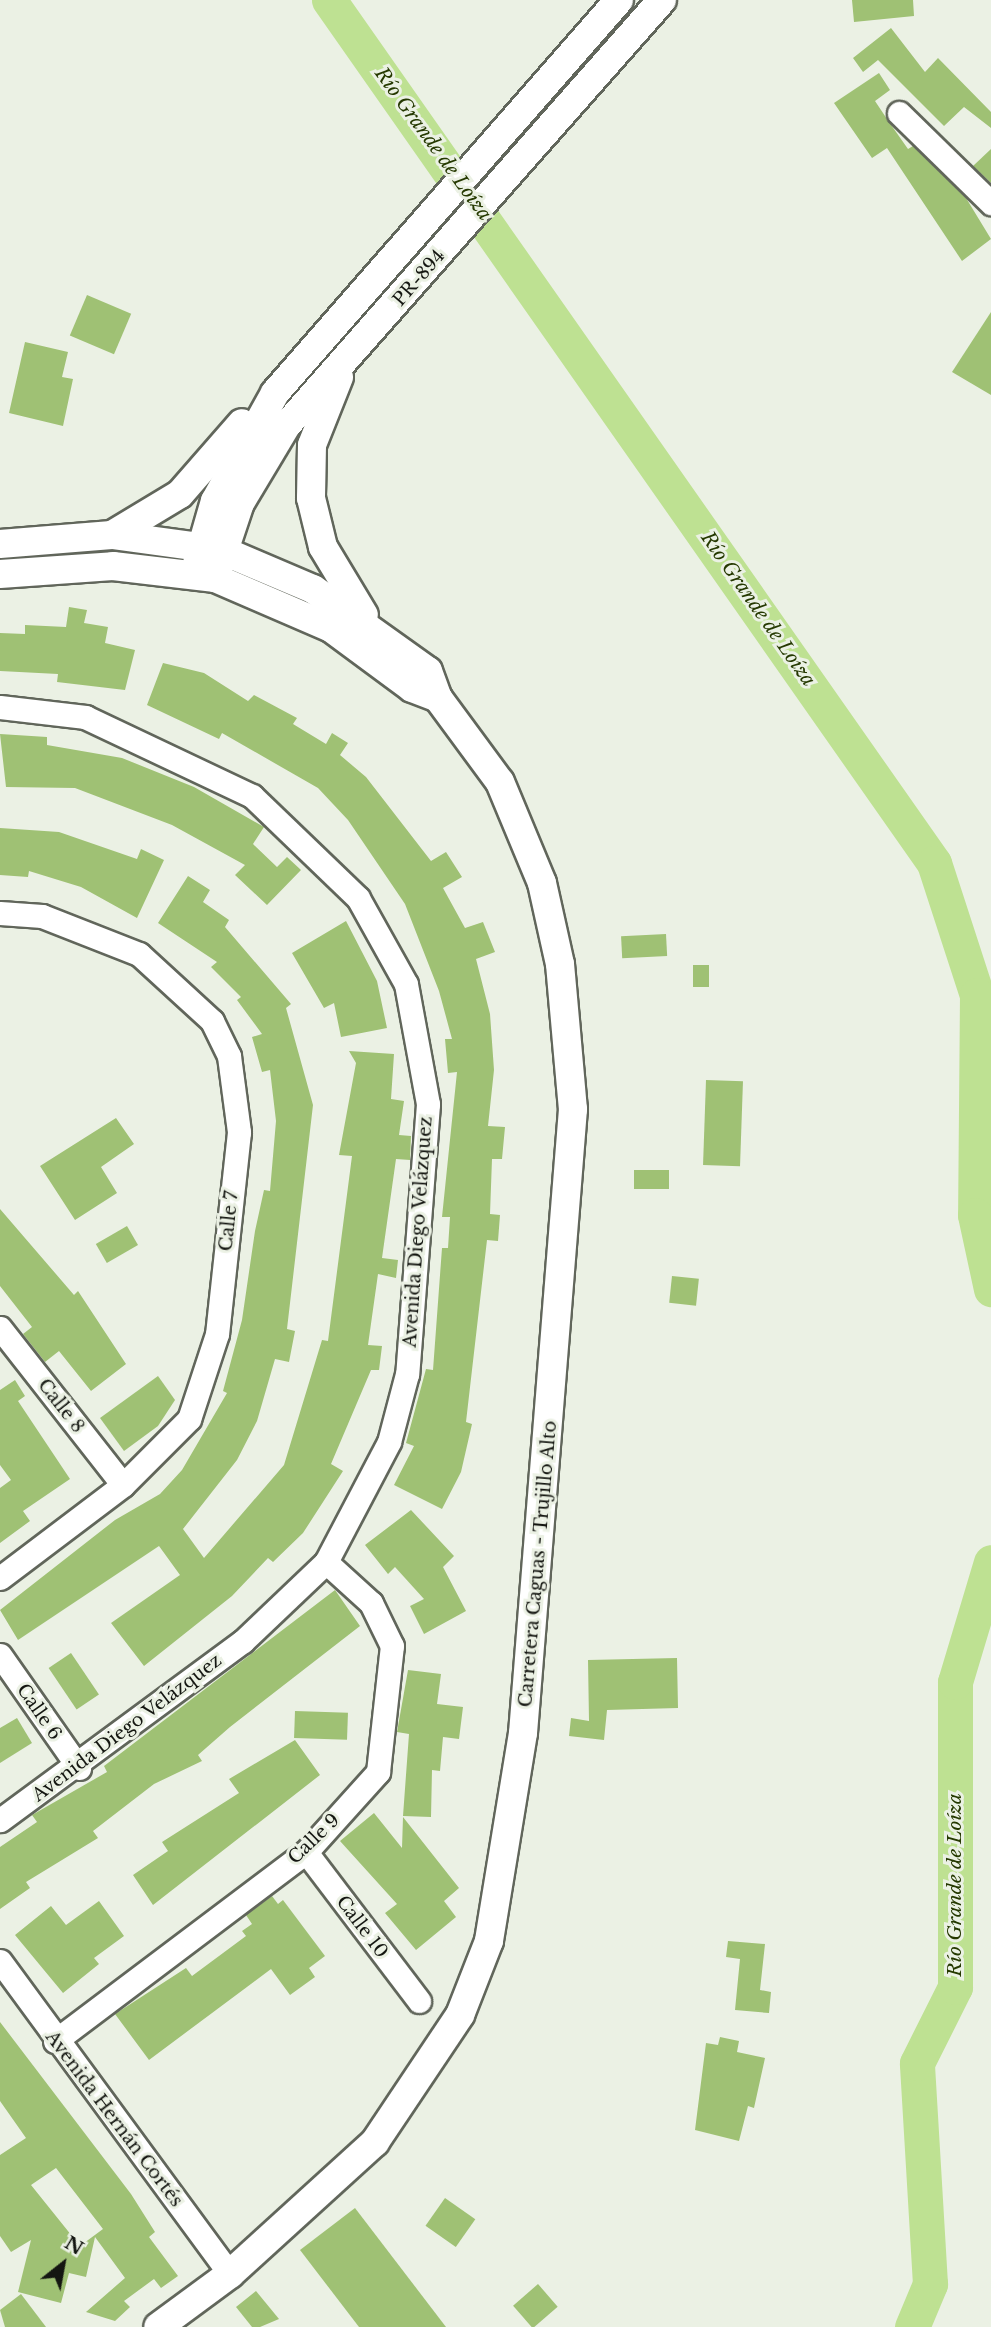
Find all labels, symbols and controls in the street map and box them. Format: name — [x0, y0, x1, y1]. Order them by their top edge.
water label: Río Grande de Loíza — [370, 63, 496, 225]
street label: PR-894 — [389, 245, 449, 311]
water label: Río Grande de Loíza — [696, 527, 820, 691]
street label: Avenida Diego Velázquez — [399, 1115, 437, 1349]
street label: Calle 7 — [215, 1190, 243, 1252]
street label: Calle 8 — [33, 1375, 89, 1437]
street label: Carretera Caguas - Trujillo Alto — [515, 1419, 561, 1709]
street label: Avenida Diego Velázquez — [28, 1649, 226, 1807]
street label: Calle 6 — [12, 1680, 66, 1744]
water label: Río Grande de Loíza — [944, 1793, 966, 1977]
street label: Calle 9 — [284, 1809, 344, 1869]
street label: Calle 10 — [332, 1892, 392, 1962]
street label: Avenida Hernán Cortés — [41, 2027, 187, 2211]
north arrow — [28, 2229, 98, 2299]
text: N — [60, 2231, 88, 2260]

